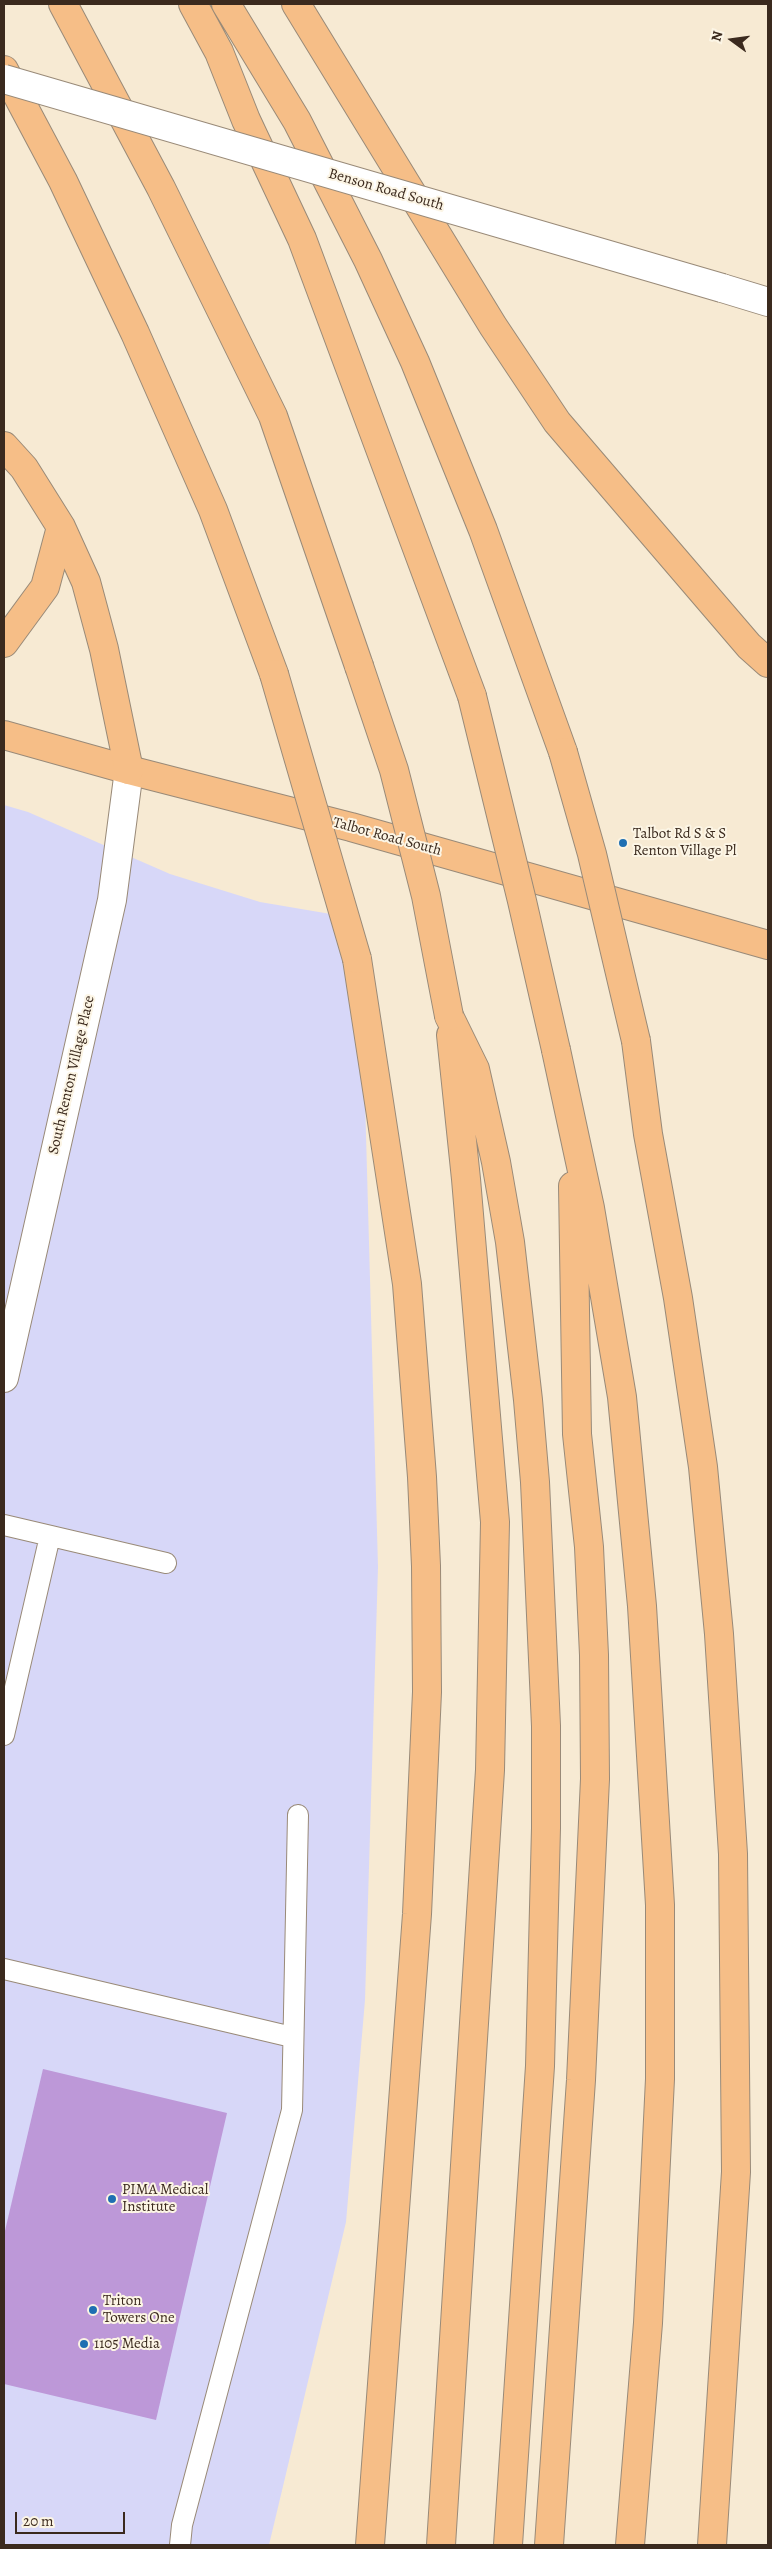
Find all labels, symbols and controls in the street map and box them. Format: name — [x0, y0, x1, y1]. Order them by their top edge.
north arrow — [707, 15, 757, 65]
text: N — [707, 29, 727, 44]
street label: Benson Road South — [326, 165, 446, 215]
street label: Talbot Road South — [331, 814, 443, 860]
place label: Talbot Rd S & S Renton Village Pl — [633, 825, 736, 860]
marker: Talbot Rd S & S Renton Village Pl — [617, 837, 629, 849]
street label: South Renton Village Place — [45, 994, 99, 1156]
place label: PIMA Medical Institute — [122, 2181, 208, 2216]
marker: PIMA Medical Institute — [106, 2193, 118, 2205]
place label: Triton Towers One — [103, 2292, 175, 2327]
marker: Triton Towers One — [87, 2304, 99, 2316]
place label: 1105 Media — [94, 2335, 160, 2353]
marker: 1105 Media — [78, 2338, 90, 2350]
scale bar — [18, 2502, 128, 2534]
text: 20 m — [23, 2511, 54, 2531]

